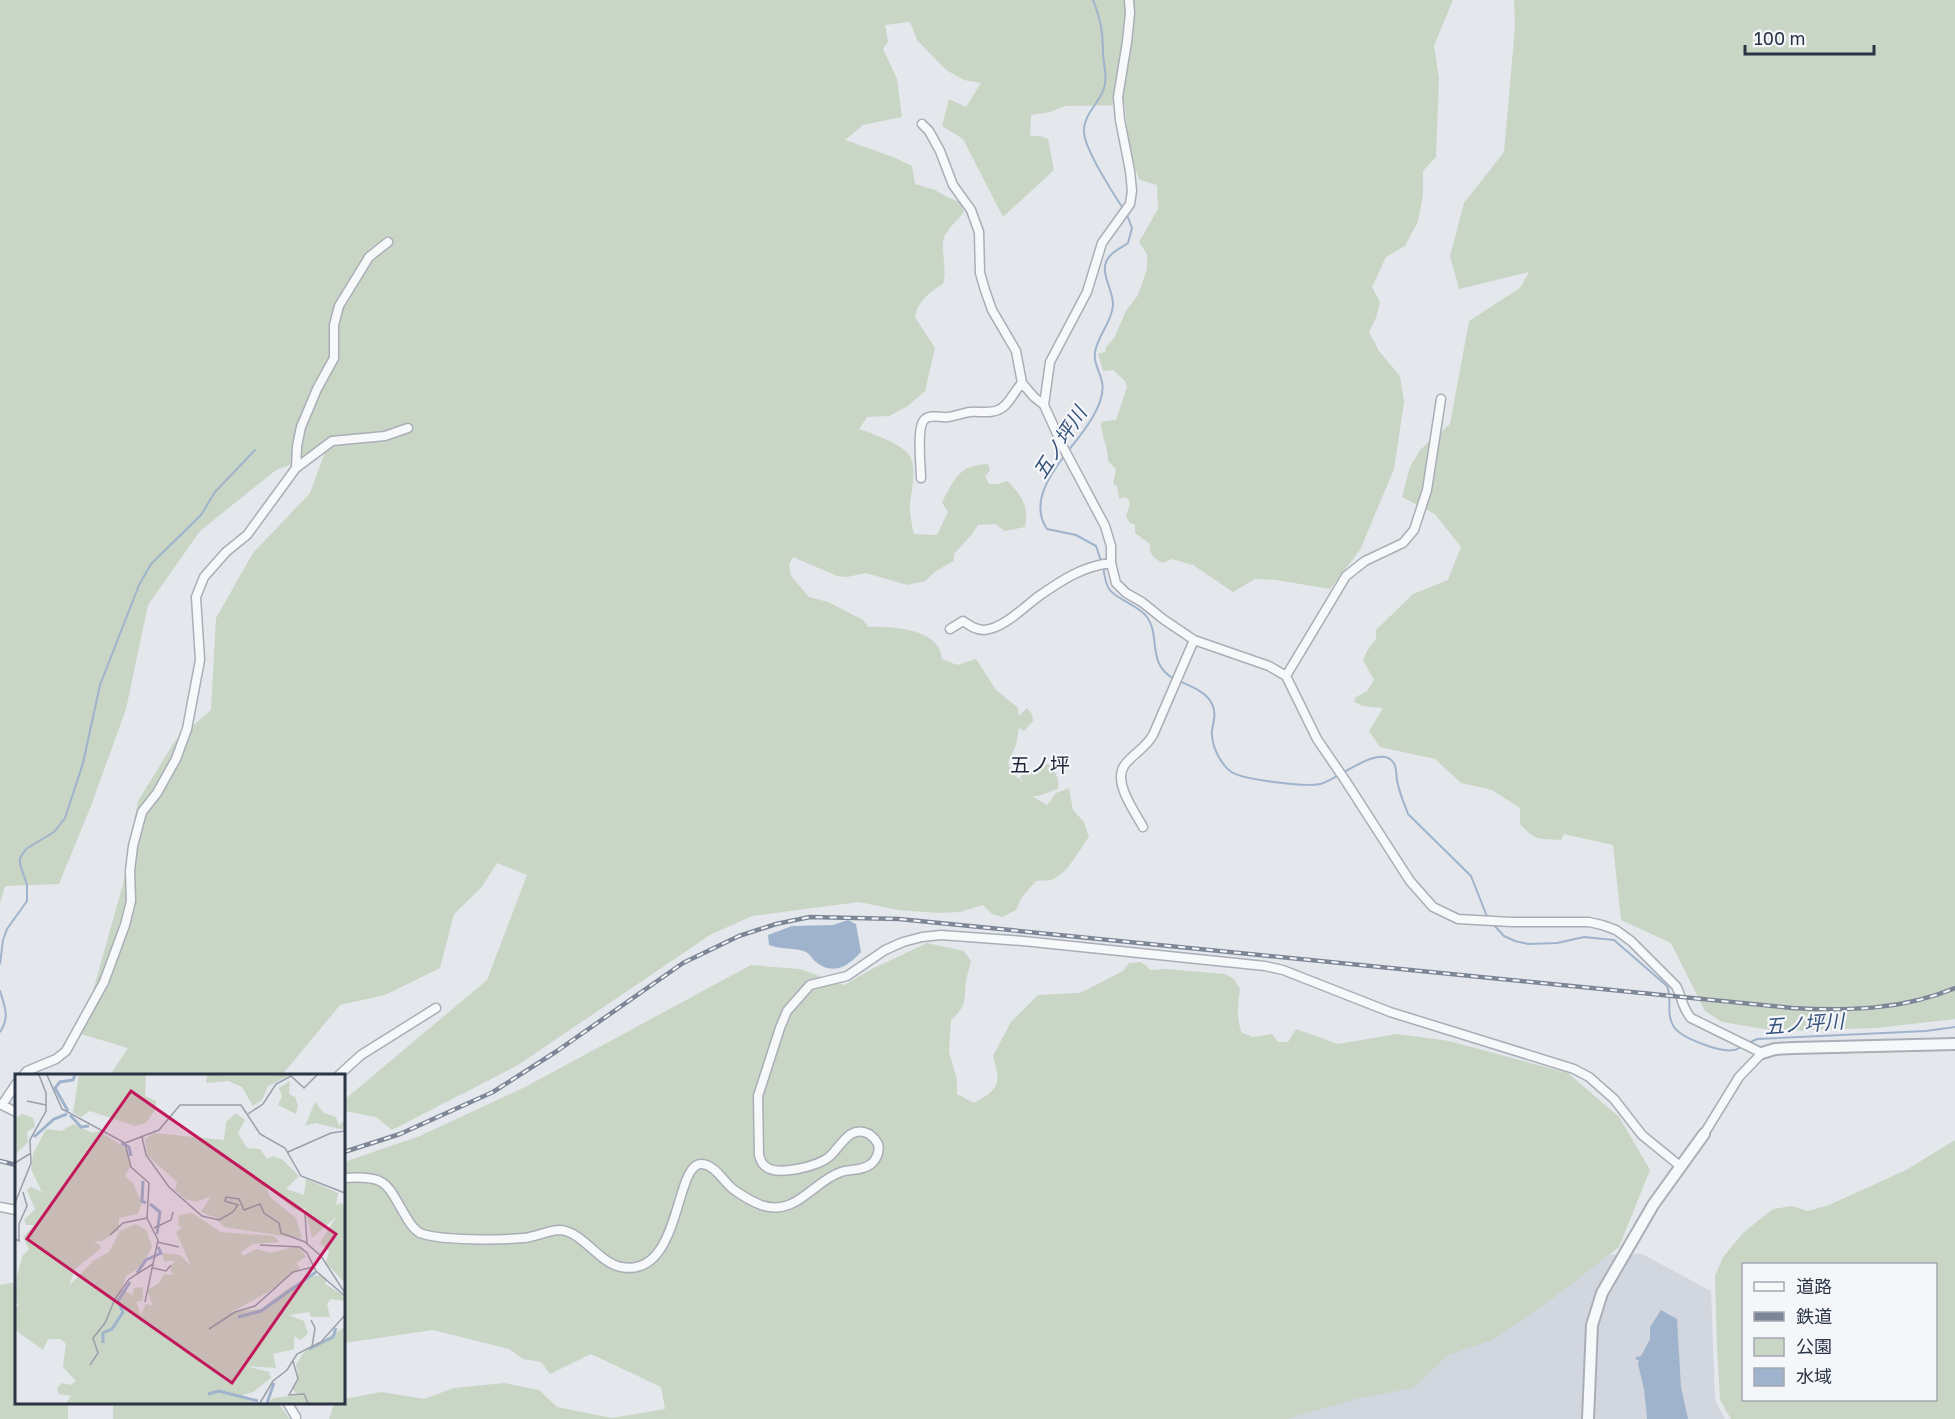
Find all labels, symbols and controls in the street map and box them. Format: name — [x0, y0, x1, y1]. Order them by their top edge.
scale bar — [1745, 18, 1874, 56]
text: 100 m — [1754, 27, 1805, 49]
water label: 五ノ坪川 — [1027, 400, 1092, 482]
district label: 五ノ坪 — [1010, 752, 1070, 776]
water label: 五ノ坪川 — [1763, 1008, 1847, 1038]
inset map — [15, 1074, 345, 1404]
legend — [1742, 1263, 1937, 1401]
text: 道路 — [1796, 1275, 1832, 1297]
text: 鉄道 — [1796, 1305, 1832, 1327]
text: 公園 — [1796, 1335, 1832, 1357]
text: 水域 — [1796, 1365, 1832, 1387]

